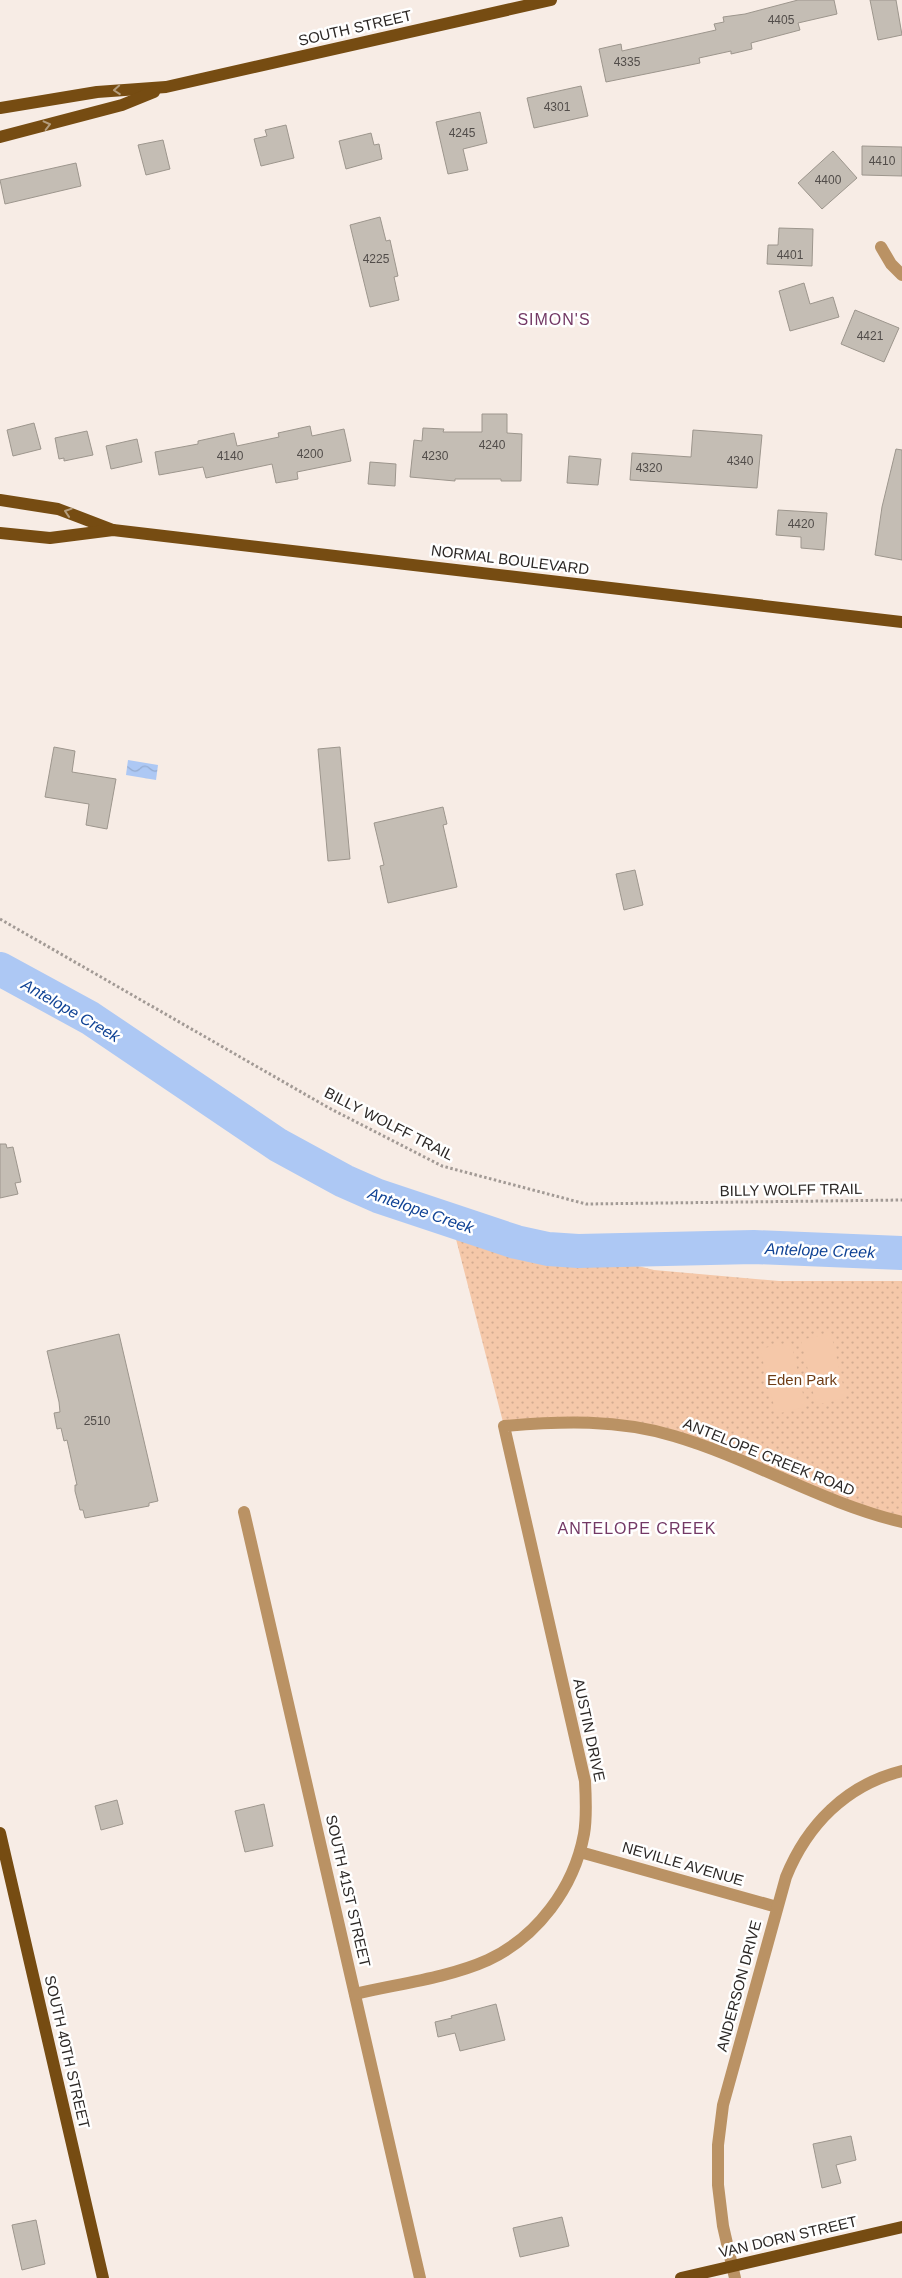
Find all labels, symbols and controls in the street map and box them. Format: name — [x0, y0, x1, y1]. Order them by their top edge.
street label: SOUTH STREET — [297, 6, 413, 49]
house number: 4405 — [768, 13, 795, 27]
house number: 4335 — [614, 55, 641, 69]
one-way arrow — [113, 85, 121, 96]
house number: 4301 — [544, 100, 571, 114]
one-way arrow — [43, 121, 51, 131]
house number: 4245 — [449, 126, 476, 140]
house number: 4410 — [869, 154, 896, 168]
house number: 4400 — [815, 173, 842, 187]
house number: 4401 — [777, 248, 804, 262]
house number: 4225 — [363, 252, 390, 266]
district label: SIMON'S — [517, 311, 591, 328]
house number: 4421 — [857, 329, 884, 343]
house number: 4240 — [479, 438, 506, 452]
house number: 4200 — [297, 447, 324, 461]
house number: 4140 — [217, 449, 244, 463]
house number: 4230 — [422, 449, 449, 463]
house number: 4340 — [727, 454, 754, 468]
house number: 4320 — [636, 461, 663, 475]
one-way arrow — [64, 508, 73, 518]
house number: 4420 — [788, 517, 815, 531]
street label: NORMAL BOULEVARD — [430, 541, 590, 578]
water label: Antelope Creek — [18, 975, 124, 1046]
street label: BILLY WOLFF TRAIL — [322, 1084, 457, 1163]
street label: BILLY WOLFF TRAIL — [720, 1180, 862, 1199]
water label: Antelope Creek — [365, 1184, 477, 1237]
water label: Antelope Creek — [764, 1240, 876, 1261]
park label: Eden Park — [767, 1371, 838, 1388]
house number: 2510 — [84, 1414, 111, 1428]
street label: ANTELOPE CREEK ROAD — [681, 1414, 858, 1499]
district label: ANTELOPE CREEK — [558, 1520, 716, 1537]
street label: AUSTIN DRIVE — [570, 1677, 609, 1783]
street label: SOUTH 41ST STREET — [323, 1813, 374, 1969]
street label: NEVILLE AVENUE — [620, 1838, 746, 1889]
street label: ANDERSON DRIVE — [713, 1918, 764, 2053]
street label: SOUTH 40TH STREET — [42, 1974, 93, 2130]
street label: VAN DORN STREET — [717, 2212, 859, 2261]

